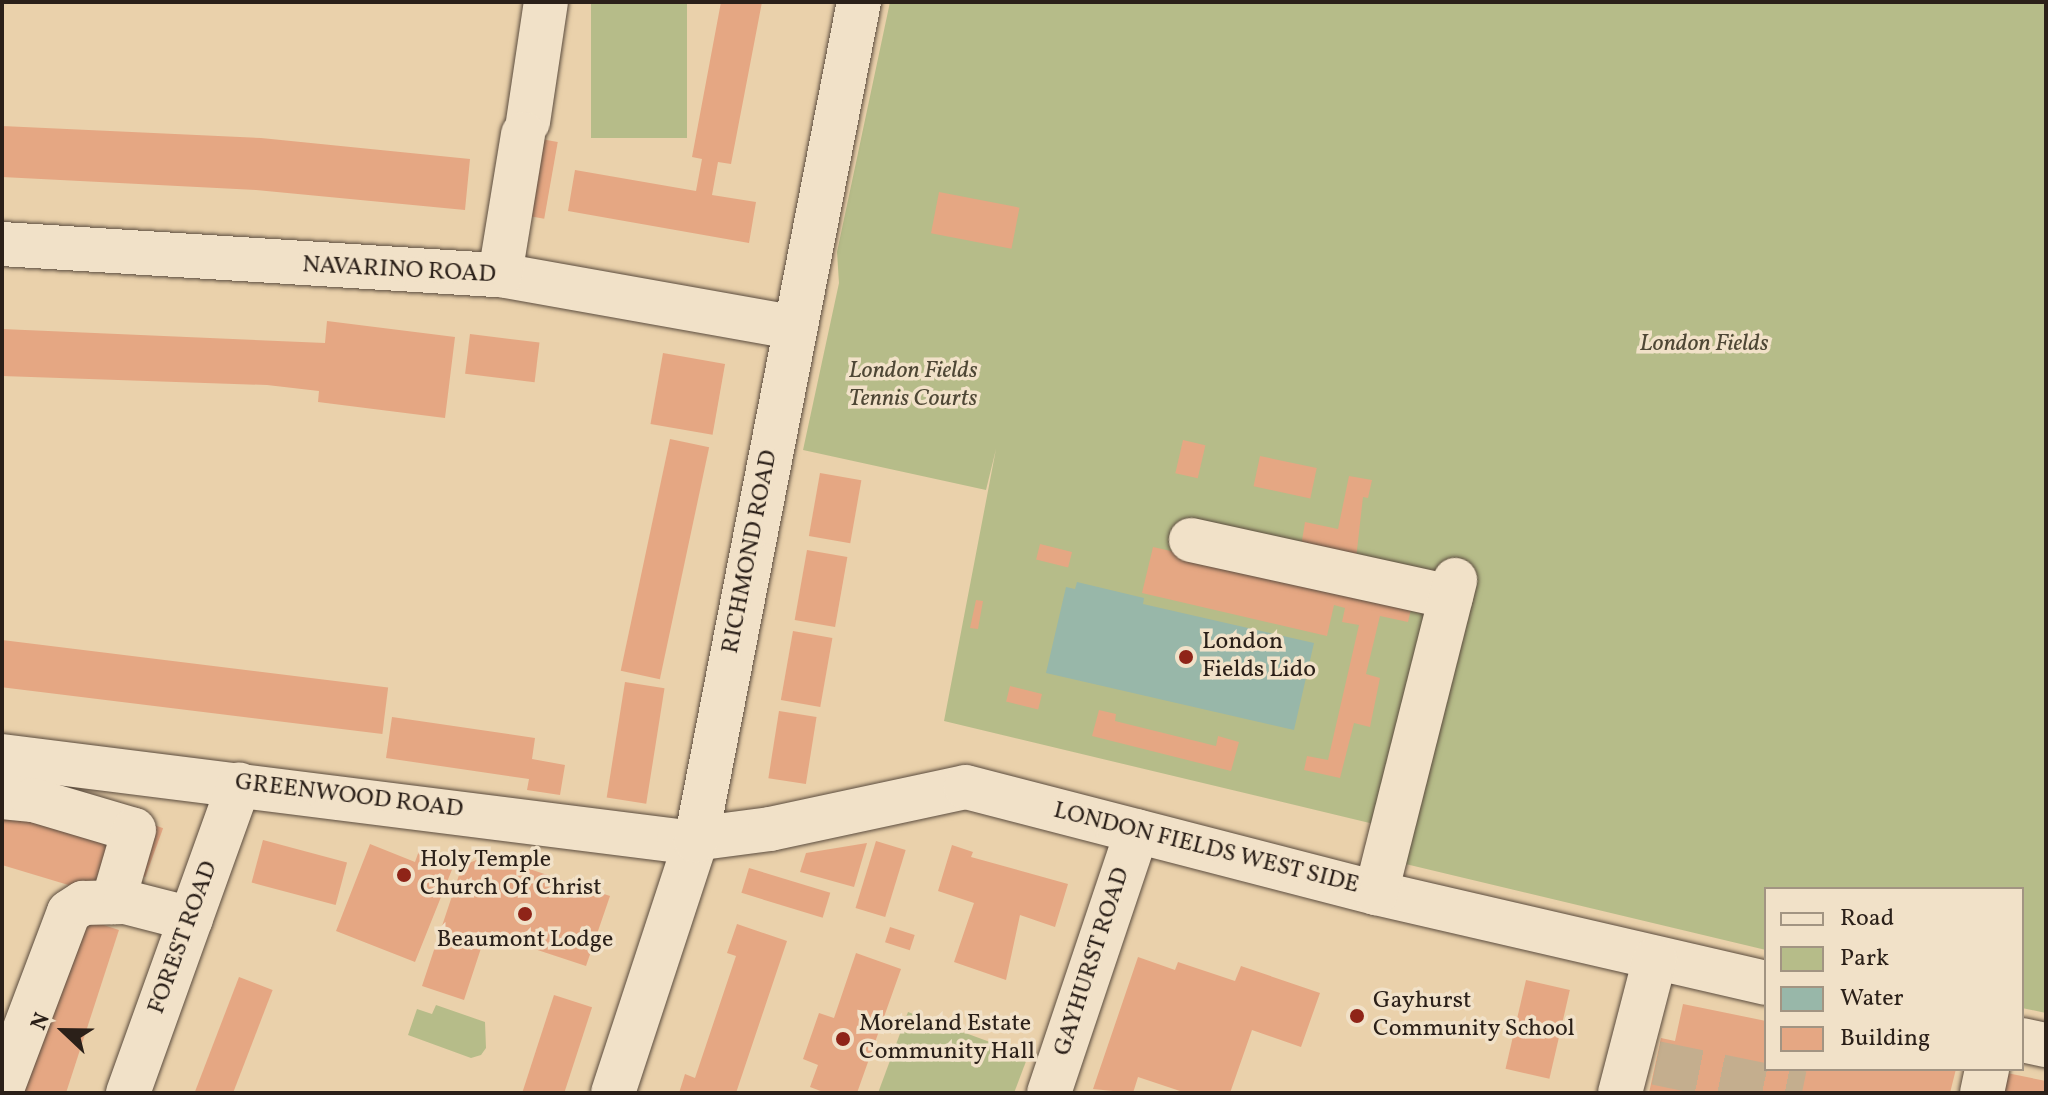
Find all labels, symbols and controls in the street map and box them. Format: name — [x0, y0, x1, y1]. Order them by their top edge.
street label: NAVARINO ROAD — [302, 252, 496, 290]
park label: London Fields — [1639, 331, 1769, 359]
park label: London Fields Tennis Courts — [848, 358, 978, 414]
street label: RICHMOND ROAD — [717, 448, 785, 656]
place label: London Fields Lido — [1202, 629, 1316, 685]
marker: London Fields Lido — [1177, 648, 1195, 666]
street label: GREENWOOD ROAD — [233, 769, 465, 825]
street label: LONDON FIELDS WEST SIDE — [1050, 797, 1362, 901]
place label: Holy Temple Church Of Christ — [420, 847, 599, 903]
street label: FOREST ROAD — [143, 857, 225, 1019]
street label: GAYHURST ROAD — [1049, 864, 1137, 1060]
marker: Holy Temple Church Of Christ — [395, 866, 413, 884]
legend — [1764, 887, 2024, 1071]
text: Road — [1840, 902, 1894, 936]
marker: Beaumont Lodge — [516, 905, 534, 923]
place label: Beaumont Lodge — [437, 927, 613, 955]
text: Park — [1840, 942, 1889, 976]
text: Water — [1840, 982, 1904, 1016]
place label: Gayhurst Community School — [1373, 988, 1575, 1044]
north arrow — [24, 991, 104, 1071]
marker: Gayhurst Community School — [1348, 1007, 1366, 1025]
text: N — [24, 1009, 59, 1035]
place label: Moreland Estate Community Hall — [859, 1011, 1036, 1067]
text: Building — [1840, 1022, 1930, 1056]
marker: Moreland Estate Community Hall — [834, 1030, 852, 1048]

